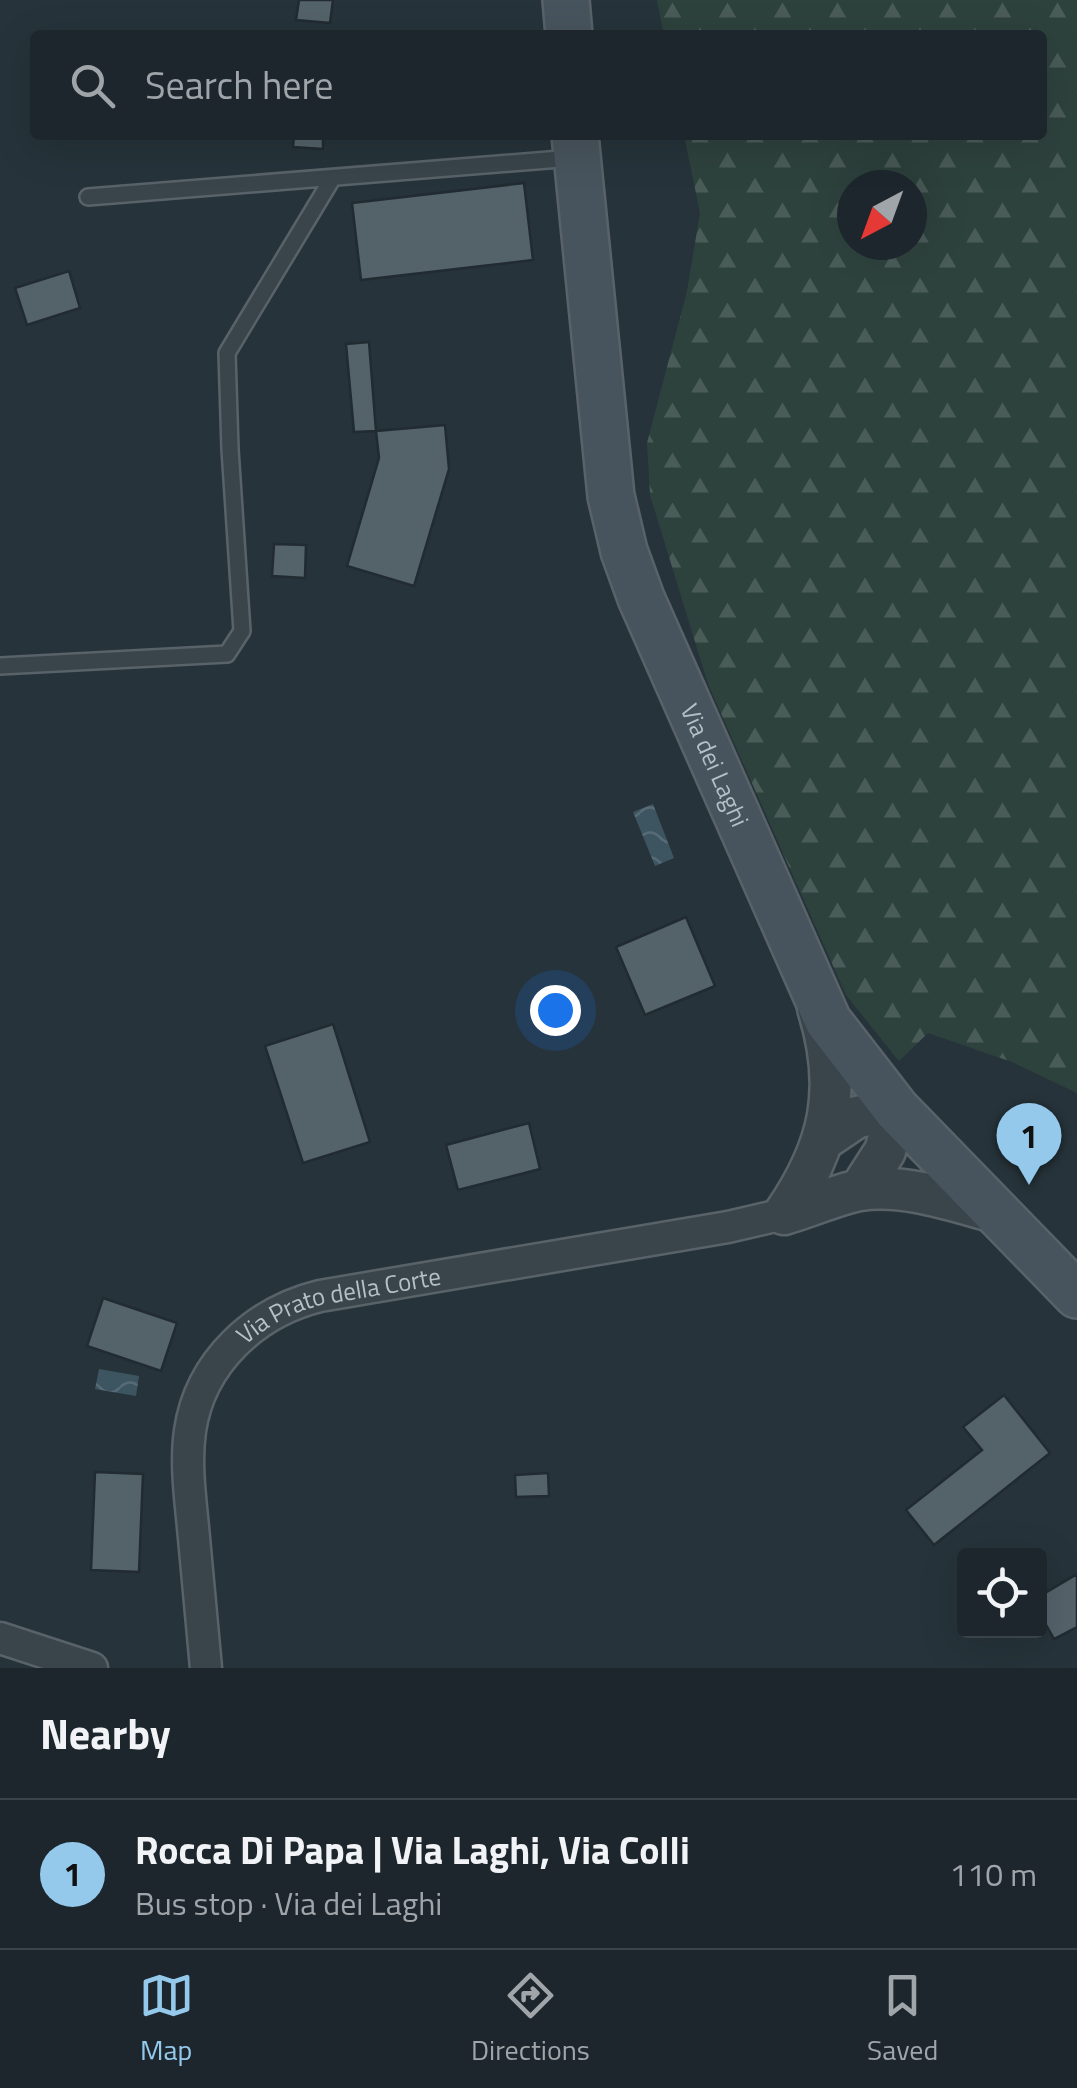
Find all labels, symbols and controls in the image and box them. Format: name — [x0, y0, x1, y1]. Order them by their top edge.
search box — [30, 30, 1047, 140]
text: Search here — [145, 56, 333, 114]
icon: search — [65, 58, 120, 113]
north arrow — [837, 170, 927, 260]
street label: Via dei Laghi — [671, 697, 759, 833]
your location — [530, 985, 581, 1036]
pin: 1 — [996, 1102, 1062, 1185]
street label: Via Prato della Corte — [228, 1257, 444, 1353]
map controls — [957, 1548, 1047, 1638]
button: locate — [957, 1548, 1047, 1638]
text: Nearby — [40, 1701, 171, 1765]
text: Rocca Di Papa | Via Laghi, Via Colli — [135, 1821, 690, 1879]
text: 1 — [64, 1850, 81, 1898]
text: 110 m — [949, 1850, 1037, 1898]
text: Bus stop · Via dei Laghi — [135, 1879, 442, 1927]
tab: Map — [139, 1968, 194, 2071]
tab: Directions — [471, 1968, 590, 2071]
tab: Saved — [867, 1968, 938, 2071]

